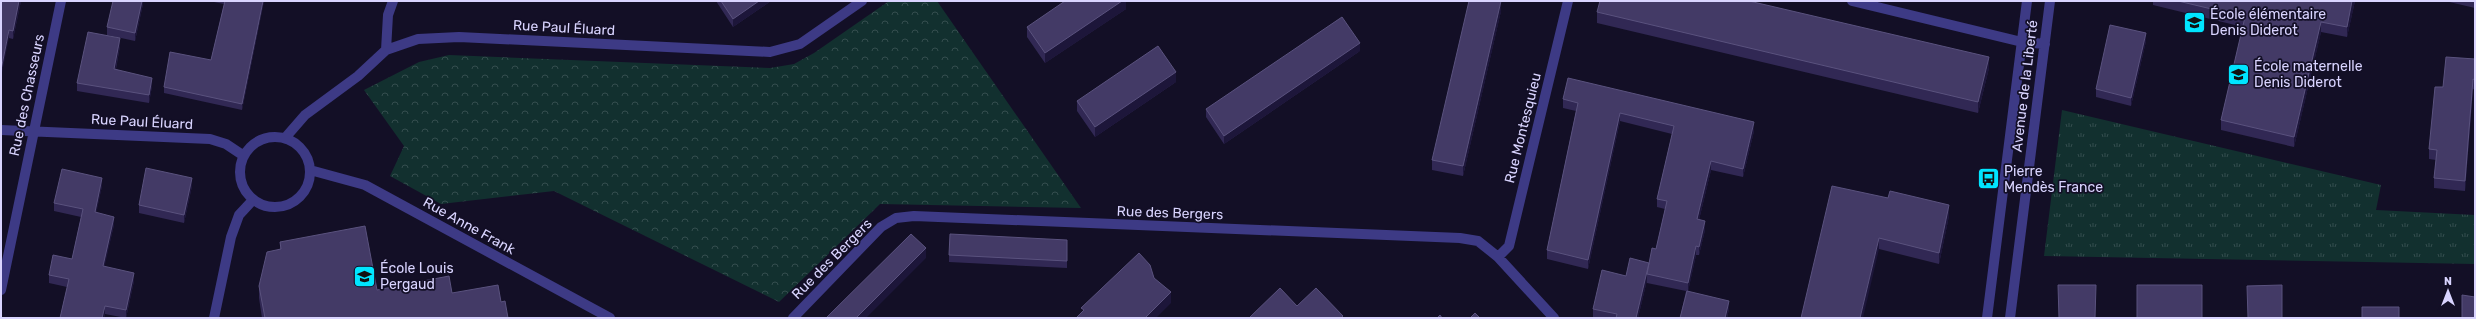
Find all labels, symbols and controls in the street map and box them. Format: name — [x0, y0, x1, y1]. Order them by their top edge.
place label: École élémentaire Denis Diderot — [2210, 5, 2326, 39]
school or university icon: École élémentaire Denis Diderot — [2181, 9, 2207, 35]
street label: Rue Paul Éluard — [512, 16, 616, 39]
street label: Avenue de la Liberté — [2008, 19, 2042, 153]
street label: Rue des Chasseurs — [6, 32, 48, 158]
place label: École maternelle Denis Diderot — [2254, 57, 2363, 91]
school or university icon: École maternelle Denis Diderot — [2226, 61, 2252, 87]
street label: Rue Montesquieu — [1501, 71, 1545, 185]
street label: Rue Paul Éluard — [90, 110, 194, 133]
place label: Pierre Mendès France — [2004, 163, 2103, 196]
bus stop icon: Pierre Mendès France — [1975, 166, 2001, 192]
street label: Rue Anne Frank — [420, 194, 519, 259]
street label: Rue des Bergers — [1116, 203, 1224, 223]
street label: Rue des Bergers — [788, 215, 876, 303]
place label: École Louis Pergaud — [380, 259, 454, 293]
school or university icon: École Louis Pergaud — [352, 263, 378, 289]
north arrow — [2428, 271, 2468, 311]
text: N — [2444, 275, 2452, 288]

